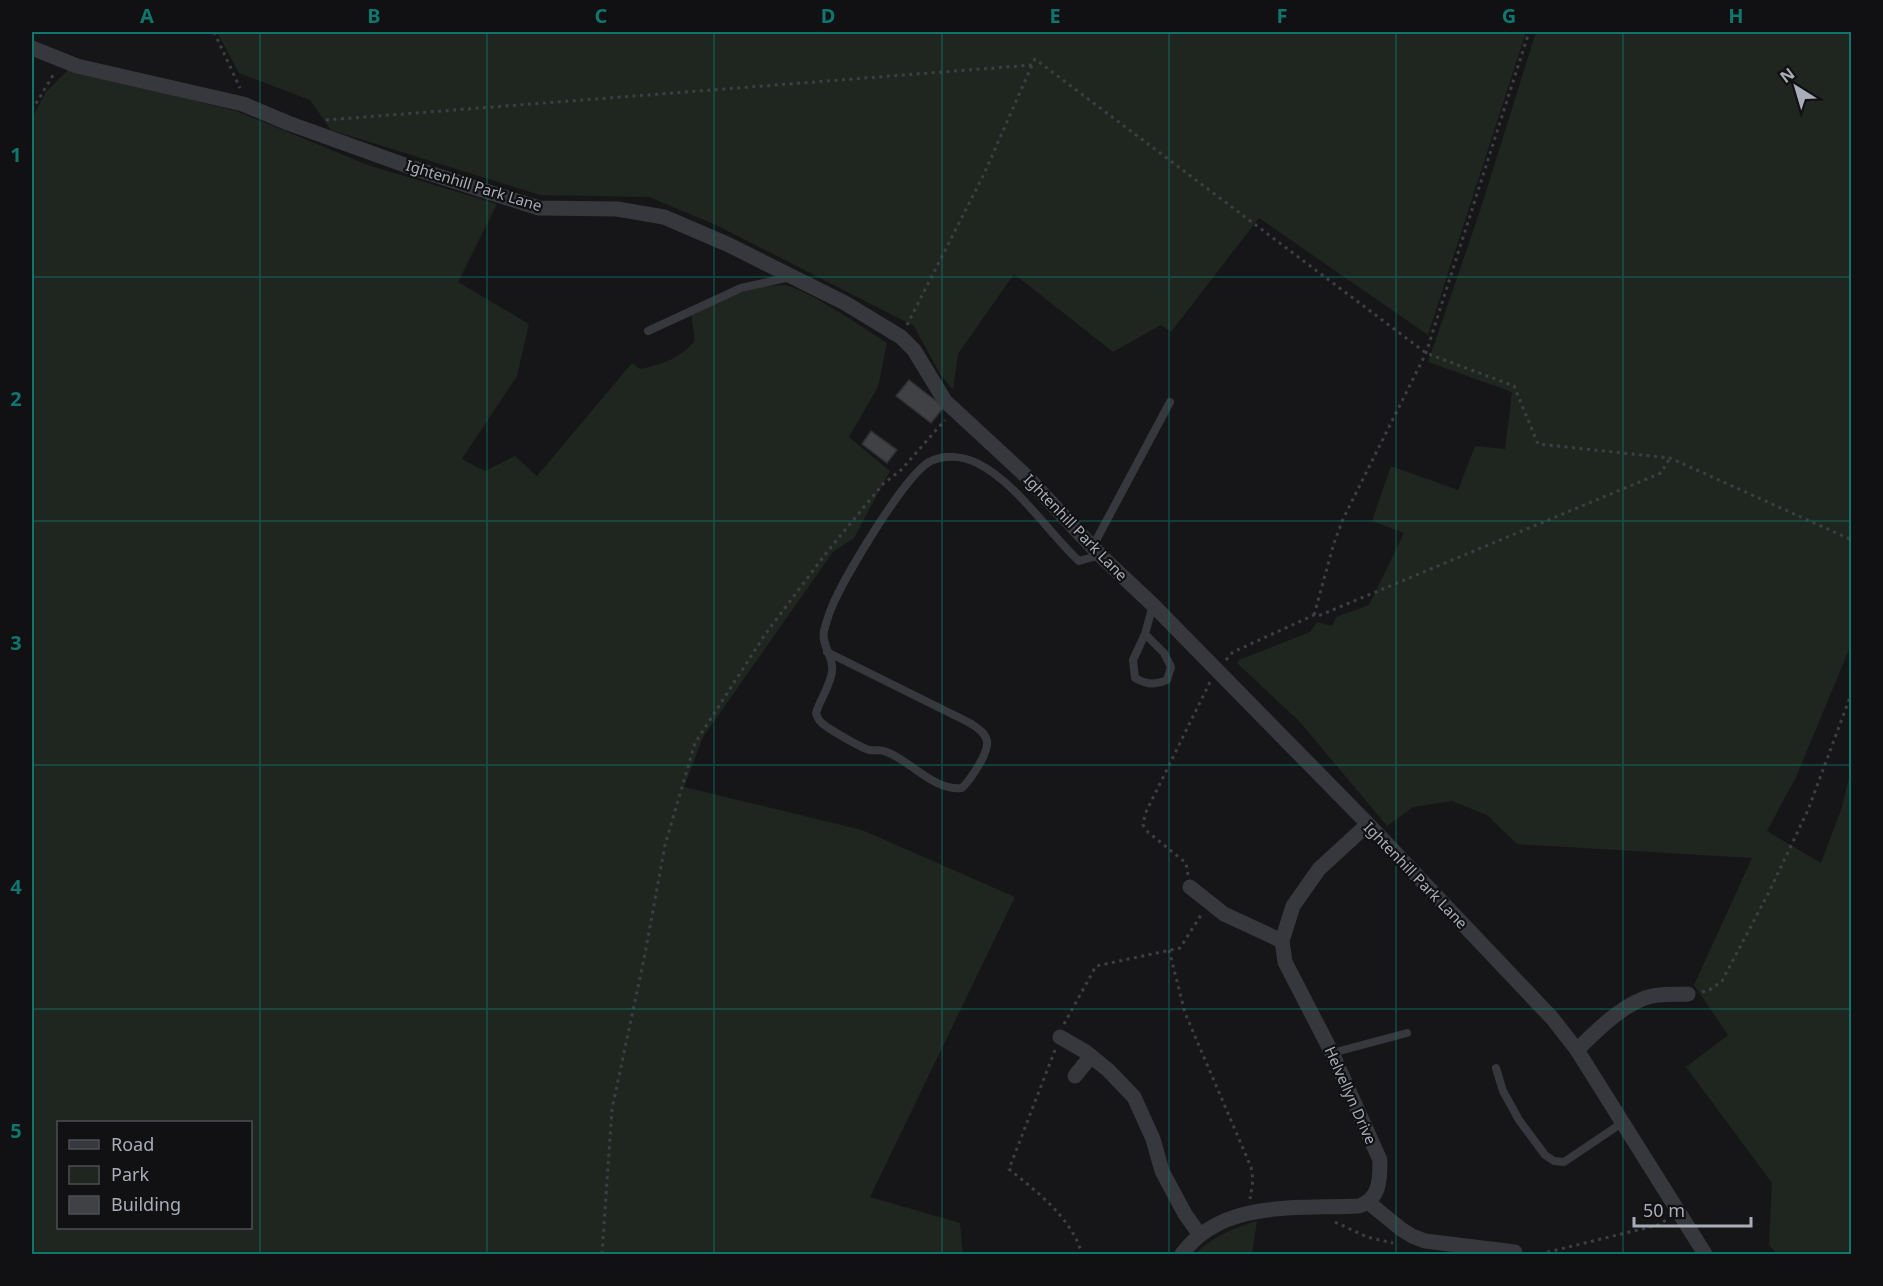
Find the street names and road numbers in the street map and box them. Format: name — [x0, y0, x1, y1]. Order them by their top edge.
street label: Ightenhill Park Lane — [404, 155, 544, 215]
street label: Ightenhill Park Lane — [1020, 469, 1132, 585]
street label: Ightenhill Park Lane — [1360, 817, 1472, 933]
street label: Helvellyn Drive — [1320, 1043, 1382, 1147]

